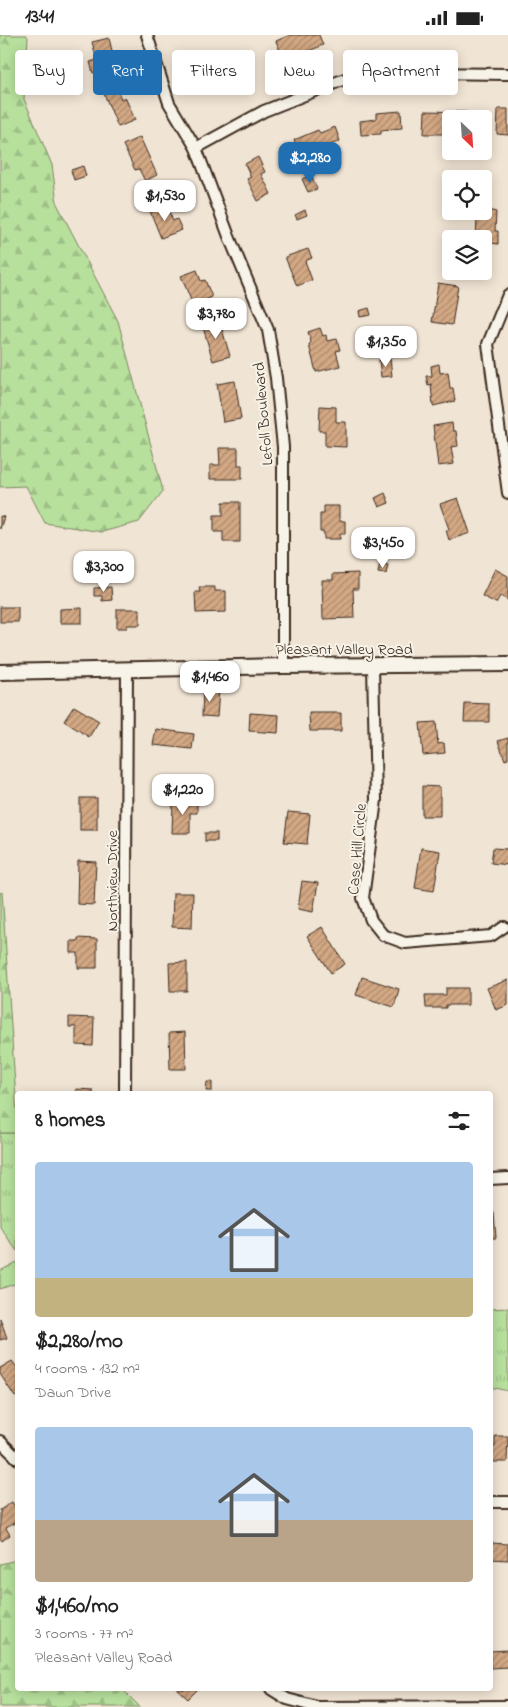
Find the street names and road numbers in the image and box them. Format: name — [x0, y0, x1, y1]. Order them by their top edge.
street label: Lefoll Boulevard — [248, 361, 280, 466]
street label: Pleasant Valley Road — [275, 638, 413, 662]
street label: Case Hill Circle — [342, 802, 374, 896]
street label: Northview Drive — [101, 830, 125, 932]

